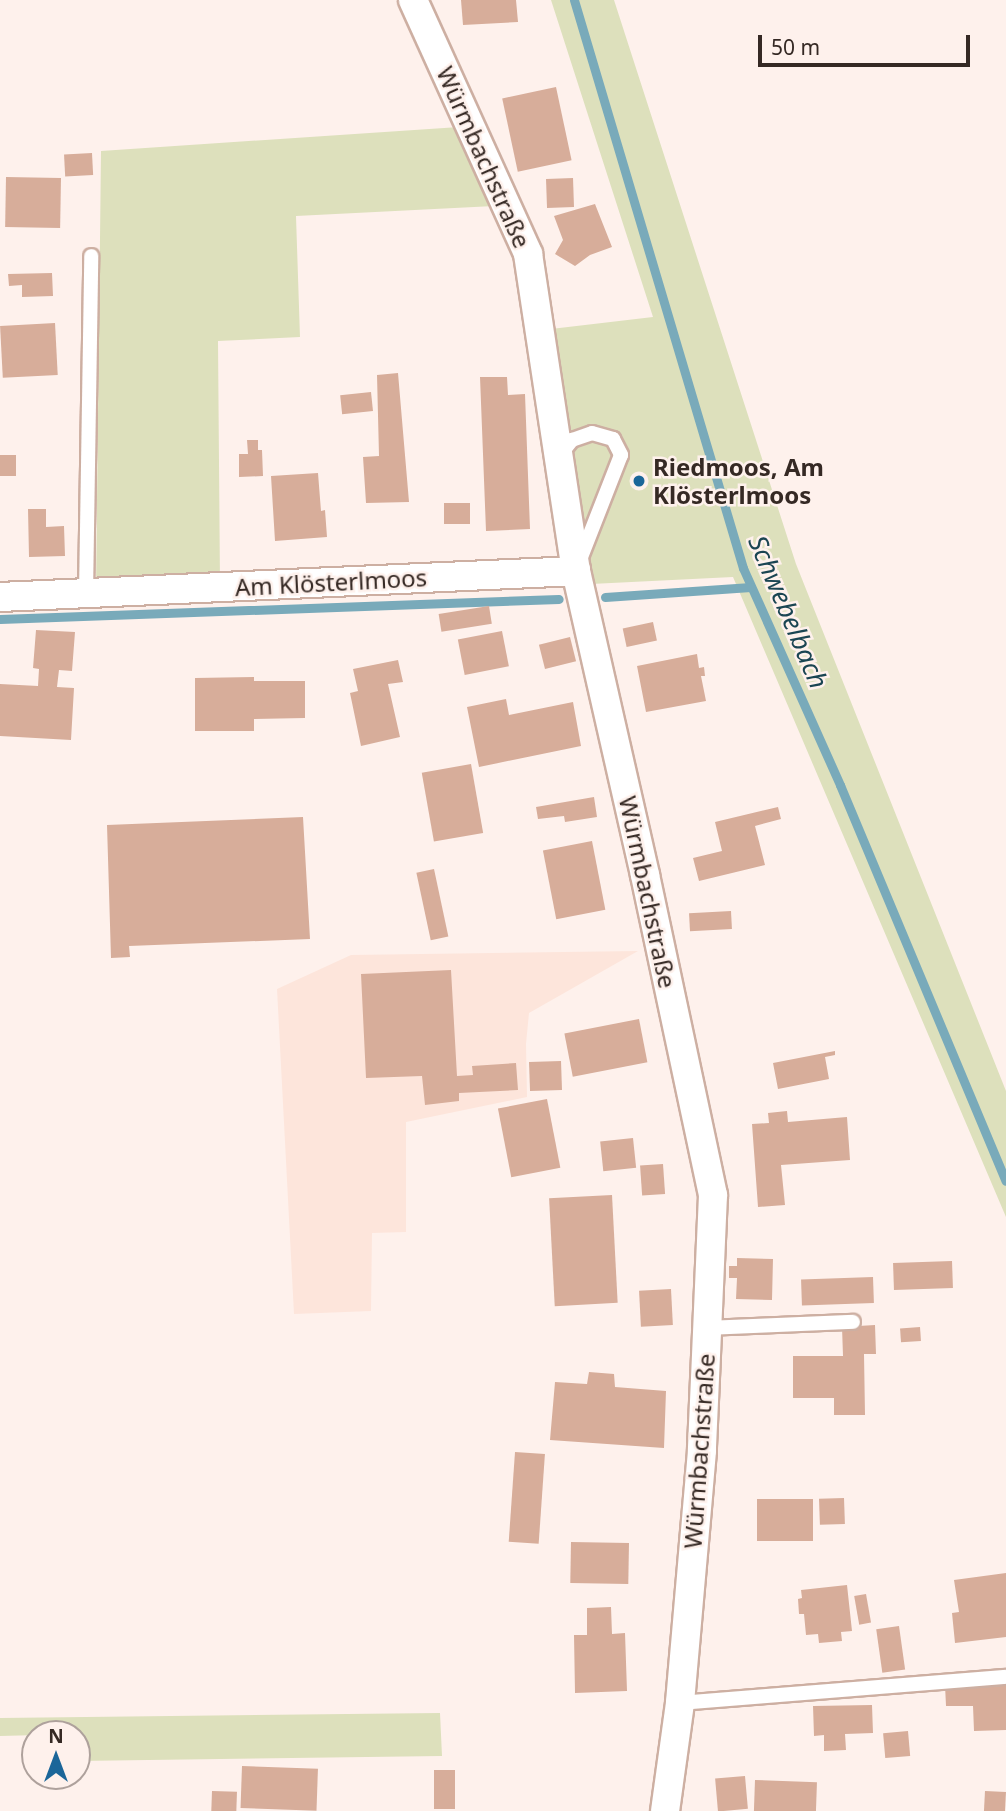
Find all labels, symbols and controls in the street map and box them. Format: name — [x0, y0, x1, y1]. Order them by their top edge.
scale bar — [761, 21, 973, 65]
text: 50 m — [771, 33, 820, 61]
street label: Würmbachstraße — [431, 62, 537, 252]
place label: Riedmoos, Am Klösterlmoos — [653, 453, 824, 509]
marker: Riedmoos, Am Klösterlmoos — [631, 473, 647, 489]
water label: Schwebelbach — [742, 531, 834, 693]
street label: Am Klösterlmoos — [234, 563, 428, 601]
street label: Würmbachstraße — [614, 793, 682, 991]
street label: Würmbachstraße — [678, 1352, 720, 1550]
north arrow — [21, 1720, 91, 1790]
text: N — [48, 1723, 64, 1749]

